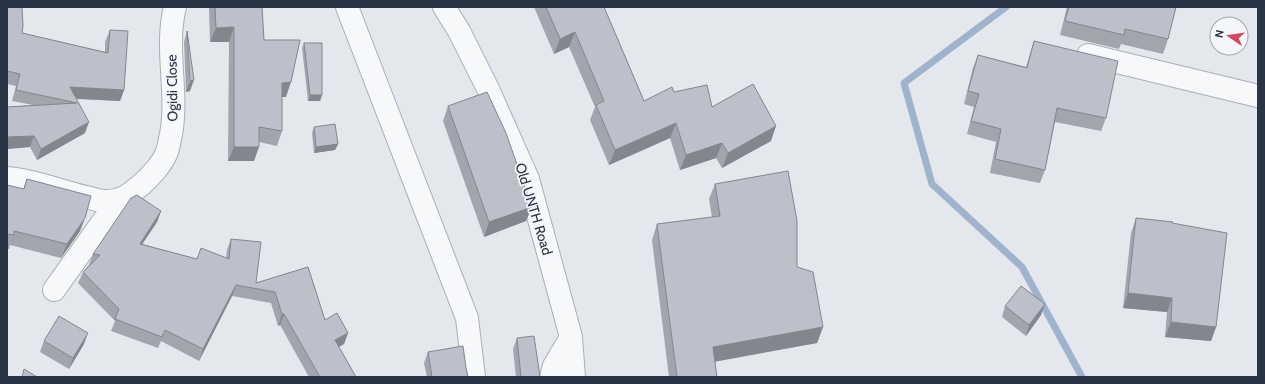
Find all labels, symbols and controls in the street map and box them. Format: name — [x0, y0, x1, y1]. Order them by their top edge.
north arrow — [1209, 16, 1249, 56]
text: N — [1212, 28, 1227, 39]
street label: Ogidi Close — [162, 54, 182, 122]
street label: Old UNTH Road — [511, 161, 557, 257]

